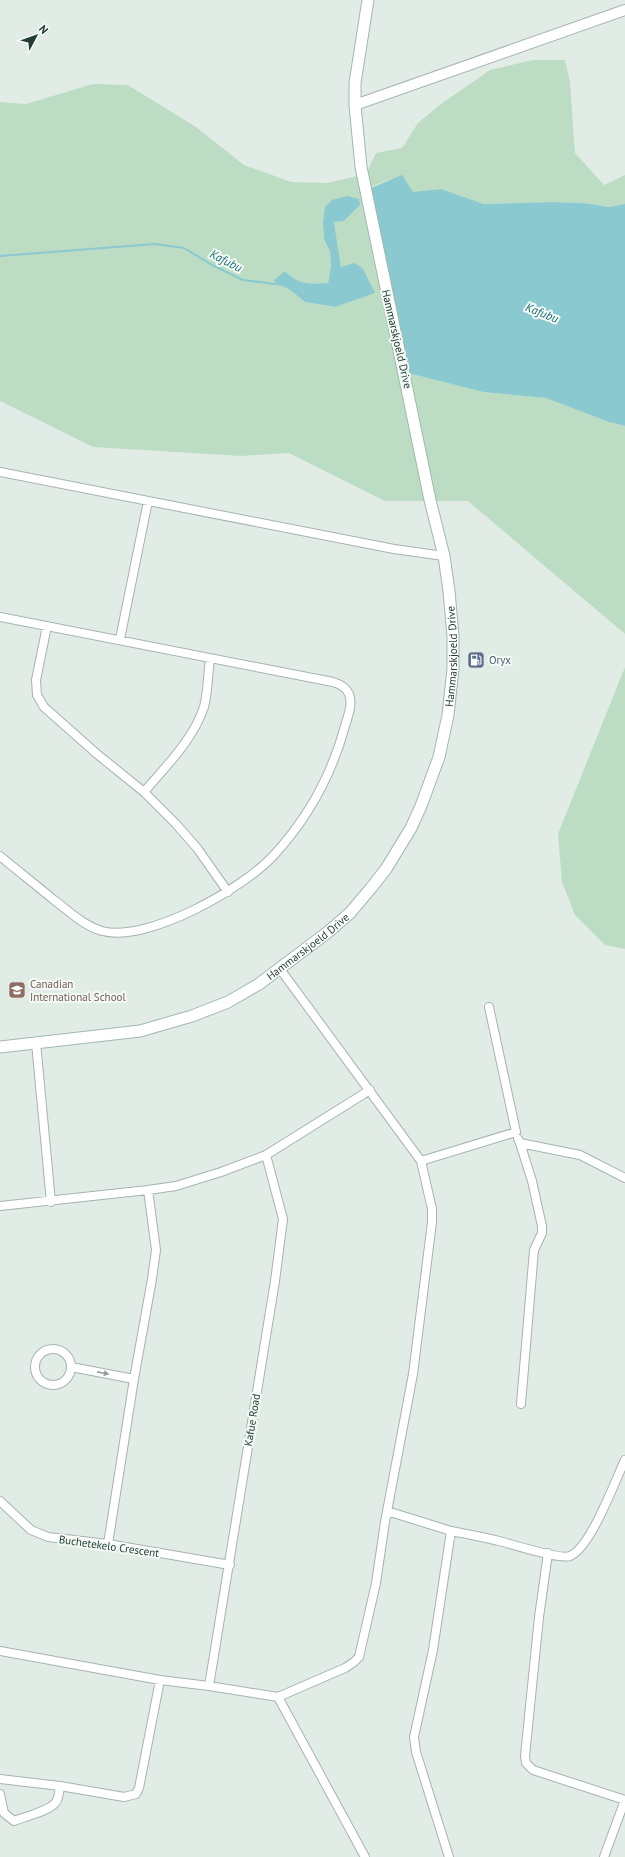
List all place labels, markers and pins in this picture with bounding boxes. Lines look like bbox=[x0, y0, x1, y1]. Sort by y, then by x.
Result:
fuel station icon: Oryx bbox=[466, 650, 486, 670]
place label: Oryx bbox=[489, 653, 511, 667]
place label: Canadian International School bbox=[30, 977, 126, 1004]
school or university icon: Canadian International School bbox=[7, 980, 27, 1000]

